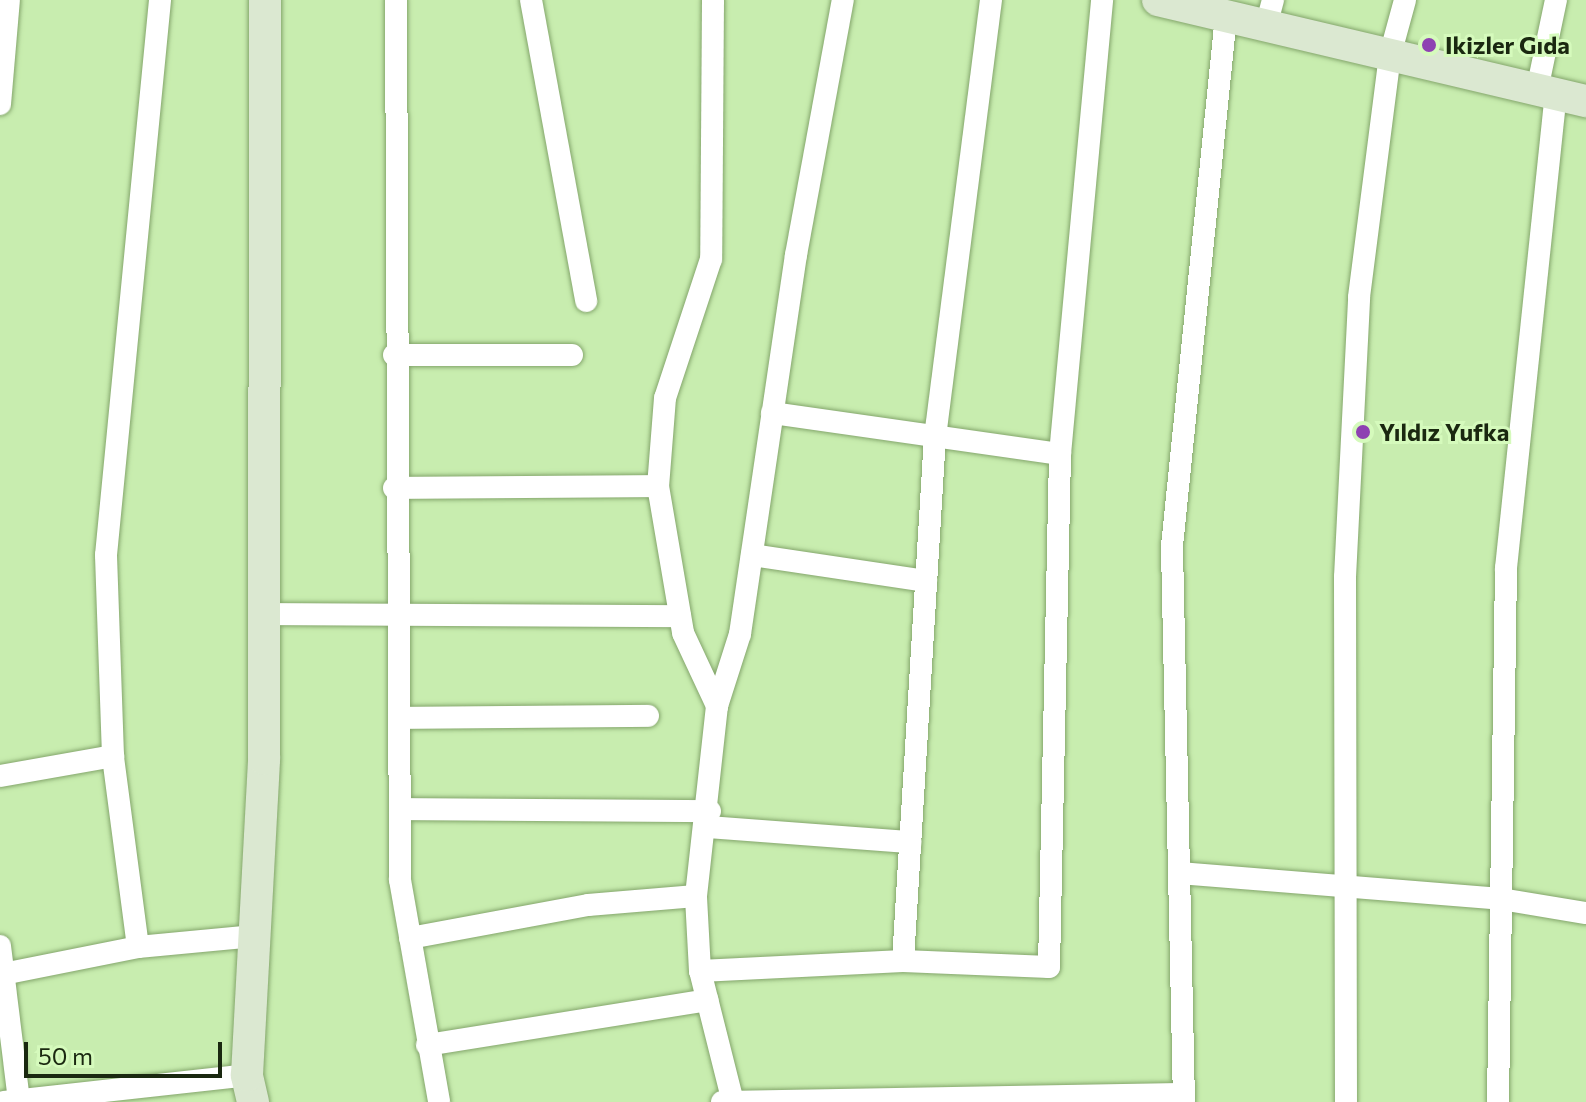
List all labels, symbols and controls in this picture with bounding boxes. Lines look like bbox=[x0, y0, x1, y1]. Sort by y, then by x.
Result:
place label: Ikizler Gıda bbox=[1445, 31, 1570, 59]
marker: Ikizler Gıda bbox=[1420, 36, 1438, 54]
place label: Yıldız Yufka bbox=[1379, 418, 1509, 446]
marker: Yıldız Yufka bbox=[1354, 423, 1372, 441]
scale bar bbox=[28, 1026, 226, 1076]
text: 50 m bbox=[38, 1041, 93, 1070]

